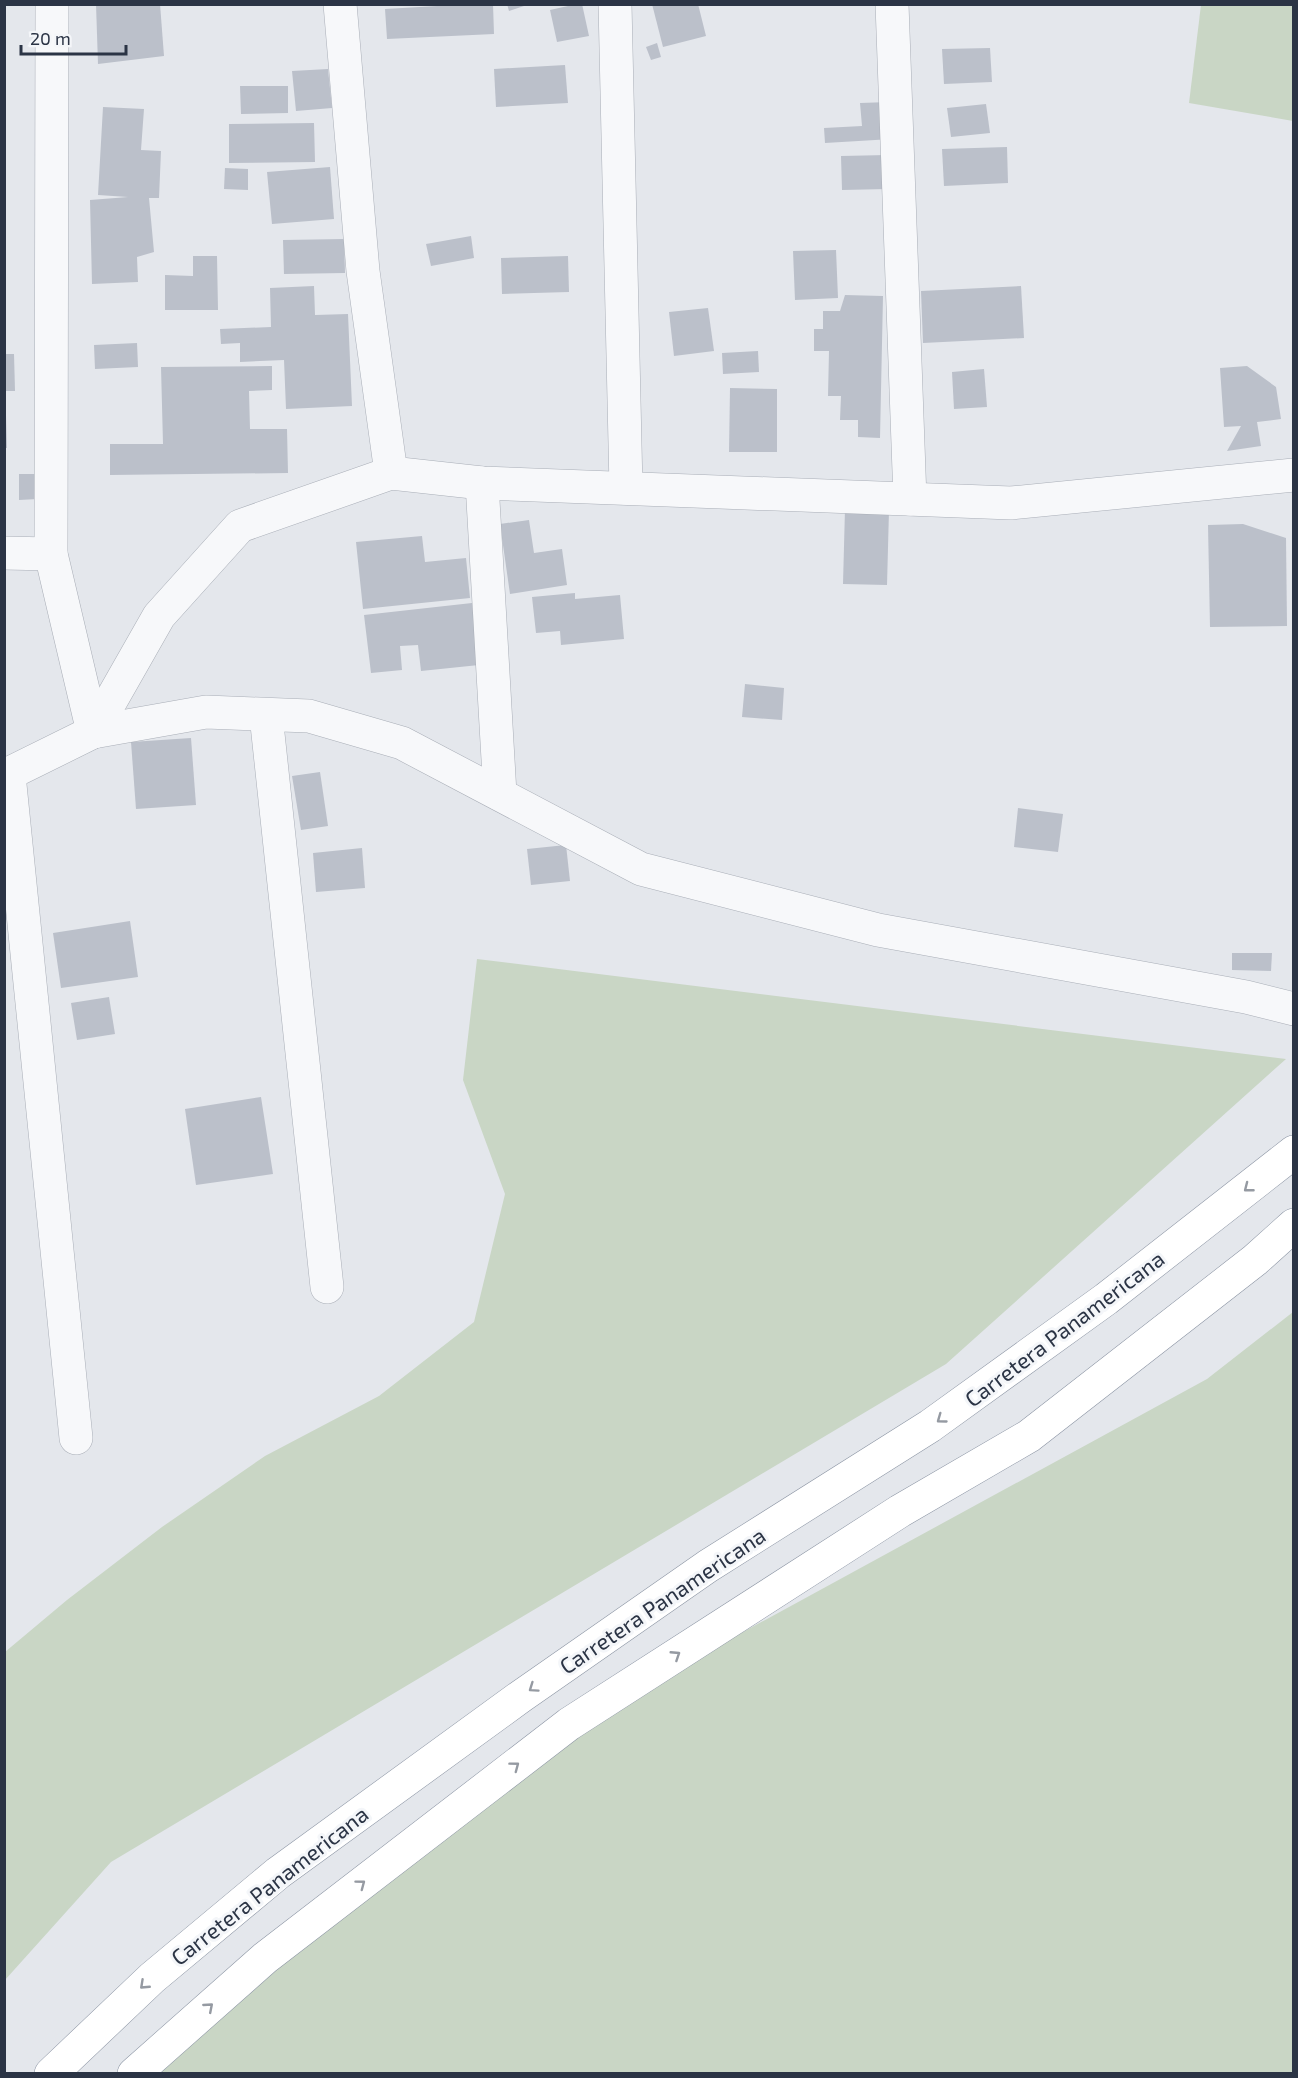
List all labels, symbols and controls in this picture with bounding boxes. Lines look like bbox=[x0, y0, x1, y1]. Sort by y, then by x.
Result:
scale bar bbox=[21, 18, 126, 56]
text: 20 m bbox=[30, 27, 71, 49]
one-way arrow bbox=[1243, 1181, 1254, 1192]
street label: Carretera Panamericana bbox=[959, 1245, 1169, 1411]
one-way arrow bbox=[936, 1412, 947, 1423]
street label: Carretera Panamericana bbox=[554, 1521, 770, 1679]
one-way arrow bbox=[670, 1651, 680, 1663]
one-way arrow bbox=[528, 1681, 539, 1692]
one-way arrow bbox=[509, 1762, 520, 1773]
street label: Carretera Panamericana bbox=[165, 1800, 373, 1970]
one-way arrow bbox=[354, 1881, 365, 1892]
one-way arrow bbox=[141, 1977, 152, 1988]
one-way arrow bbox=[202, 2003, 213, 2014]

